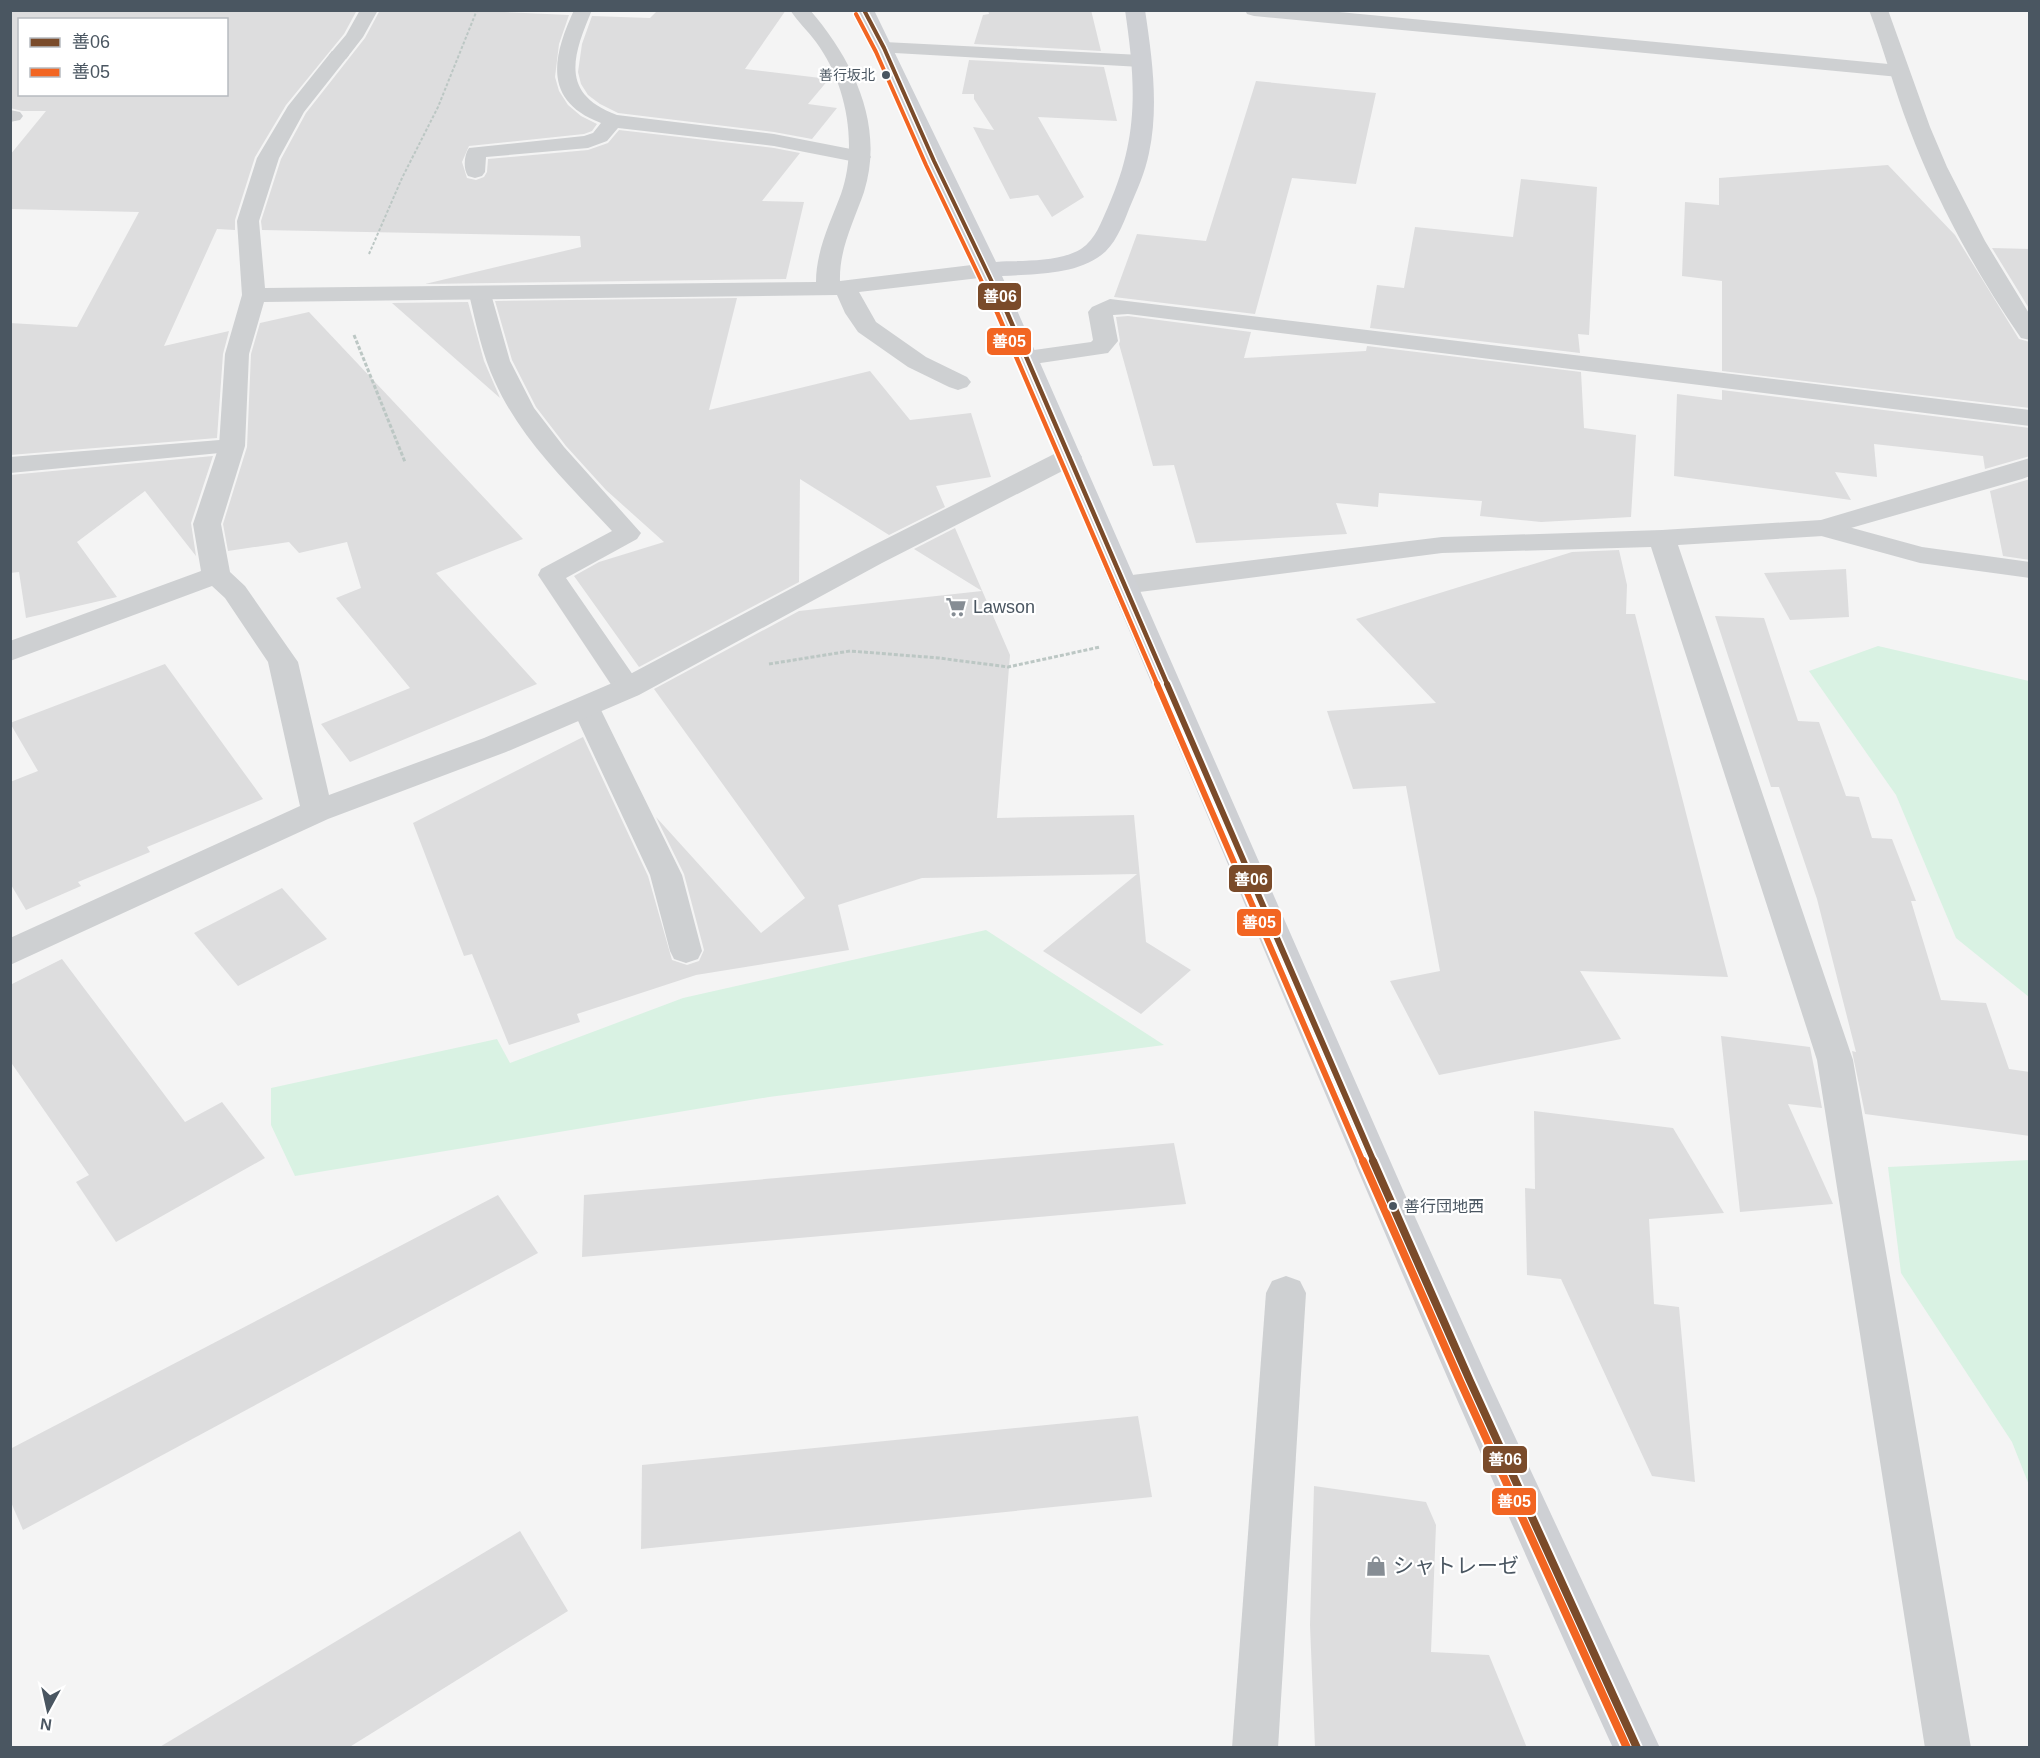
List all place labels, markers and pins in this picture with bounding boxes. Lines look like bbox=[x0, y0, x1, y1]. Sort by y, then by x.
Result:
place label: 善行坂北 bbox=[819, 67, 875, 83]
marker: 善行坂北 bbox=[880, 69, 892, 81]
supermarket icon: Lawson bbox=[944, 595, 968, 619]
place label: Lawson bbox=[973, 597, 1035, 617]
place label: 善行団地西 bbox=[1404, 1198, 1484, 1215]
marker: 善行団地西 bbox=[1387, 1200, 1399, 1212]
shop icon: シャトレーゼ bbox=[1364, 1554, 1388, 1578]
place label: シャトレーゼ bbox=[1393, 1554, 1519, 1577]

